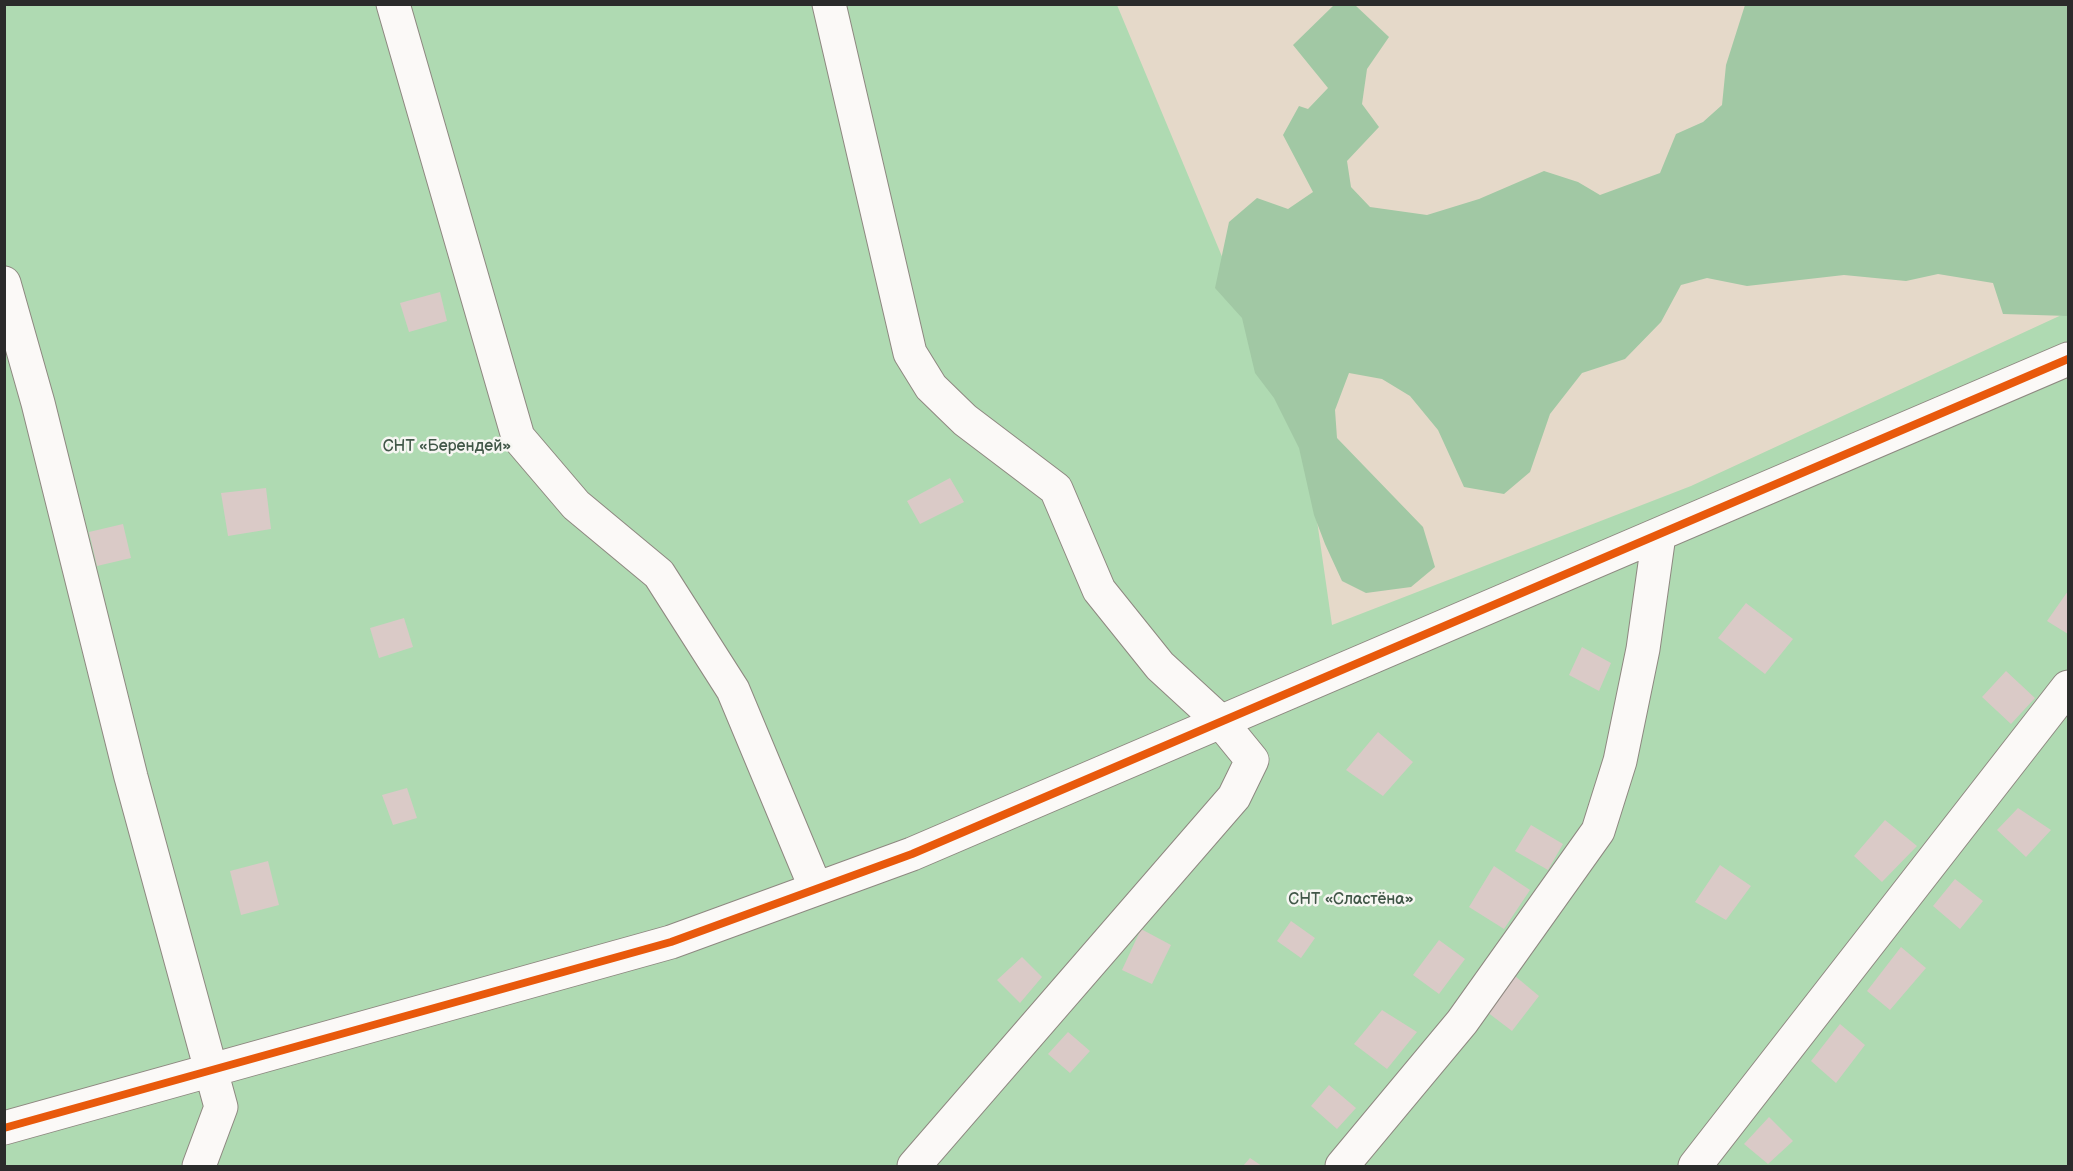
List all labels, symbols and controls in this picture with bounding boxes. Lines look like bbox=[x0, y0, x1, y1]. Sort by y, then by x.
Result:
park label: СНТ «Берендей» bbox=[383, 437, 511, 457]
park label: СНТ «Сластёна» bbox=[1288, 890, 1414, 910]

